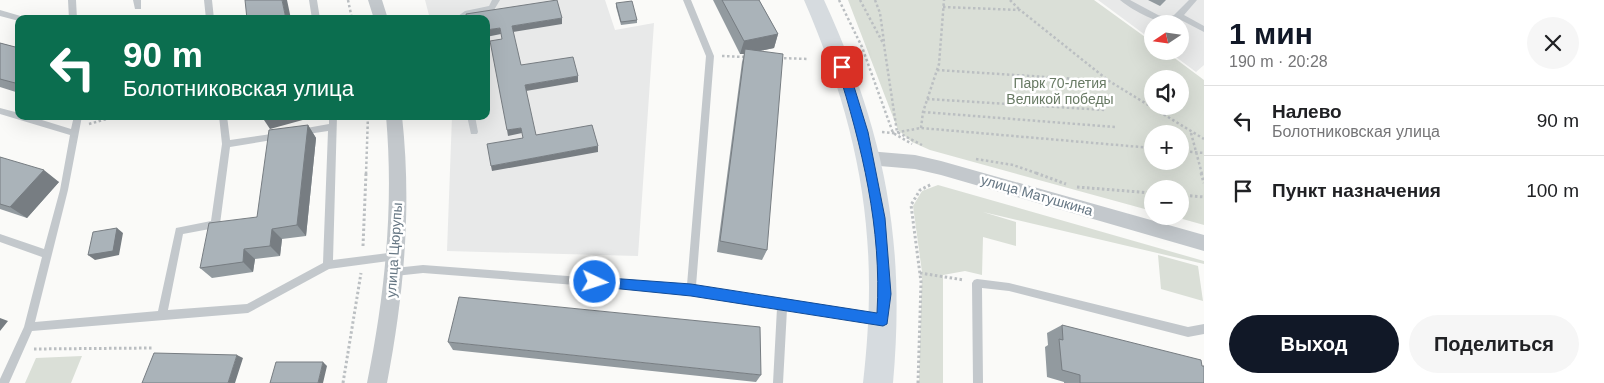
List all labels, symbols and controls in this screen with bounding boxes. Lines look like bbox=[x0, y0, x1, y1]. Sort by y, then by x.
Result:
north arrow bbox=[1144, 15, 1189, 60]
map controls bbox=[1144, 15, 1189, 225]
text: 1 мин bbox=[1229, 17, 1313, 50]
button: close bbox=[1527, 17, 1579, 69]
icon: left bbox=[40, 35, 105, 100]
text: 90 m bbox=[123, 35, 203, 74]
pin bbox=[821, 46, 863, 88]
icon: arrive bbox=[828, 53, 856, 81]
text: 190 m · 20:28 bbox=[1229, 53, 1328, 70]
button: sound bbox=[1144, 70, 1189, 115]
park label: Парк 70-летия Великой победы bbox=[1006, 75, 1114, 107]
text: Болотниковская улица bbox=[123, 76, 354, 101]
text: Налево bbox=[1272, 101, 1342, 122]
icon: left bbox=[1229, 107, 1257, 135]
text: 90 m bbox=[1537, 110, 1579, 131]
text: Болотниковская улица bbox=[1272, 123, 1440, 140]
button: + bbox=[1144, 125, 1189, 170]
street label: улица Матушкина bbox=[979, 171, 1095, 219]
icon: arrive bbox=[1229, 177, 1257, 205]
button: − bbox=[1144, 180, 1189, 225]
text: Пункт назначения bbox=[1272, 180, 1441, 201]
text: 100 m bbox=[1526, 180, 1579, 201]
street label: улица Цюрупы bbox=[383, 202, 405, 298]
position arrow bbox=[568, 255, 620, 307]
button: Выход bbox=[1229, 315, 1399, 373]
button: Поделиться bbox=[1409, 315, 1579, 373]

